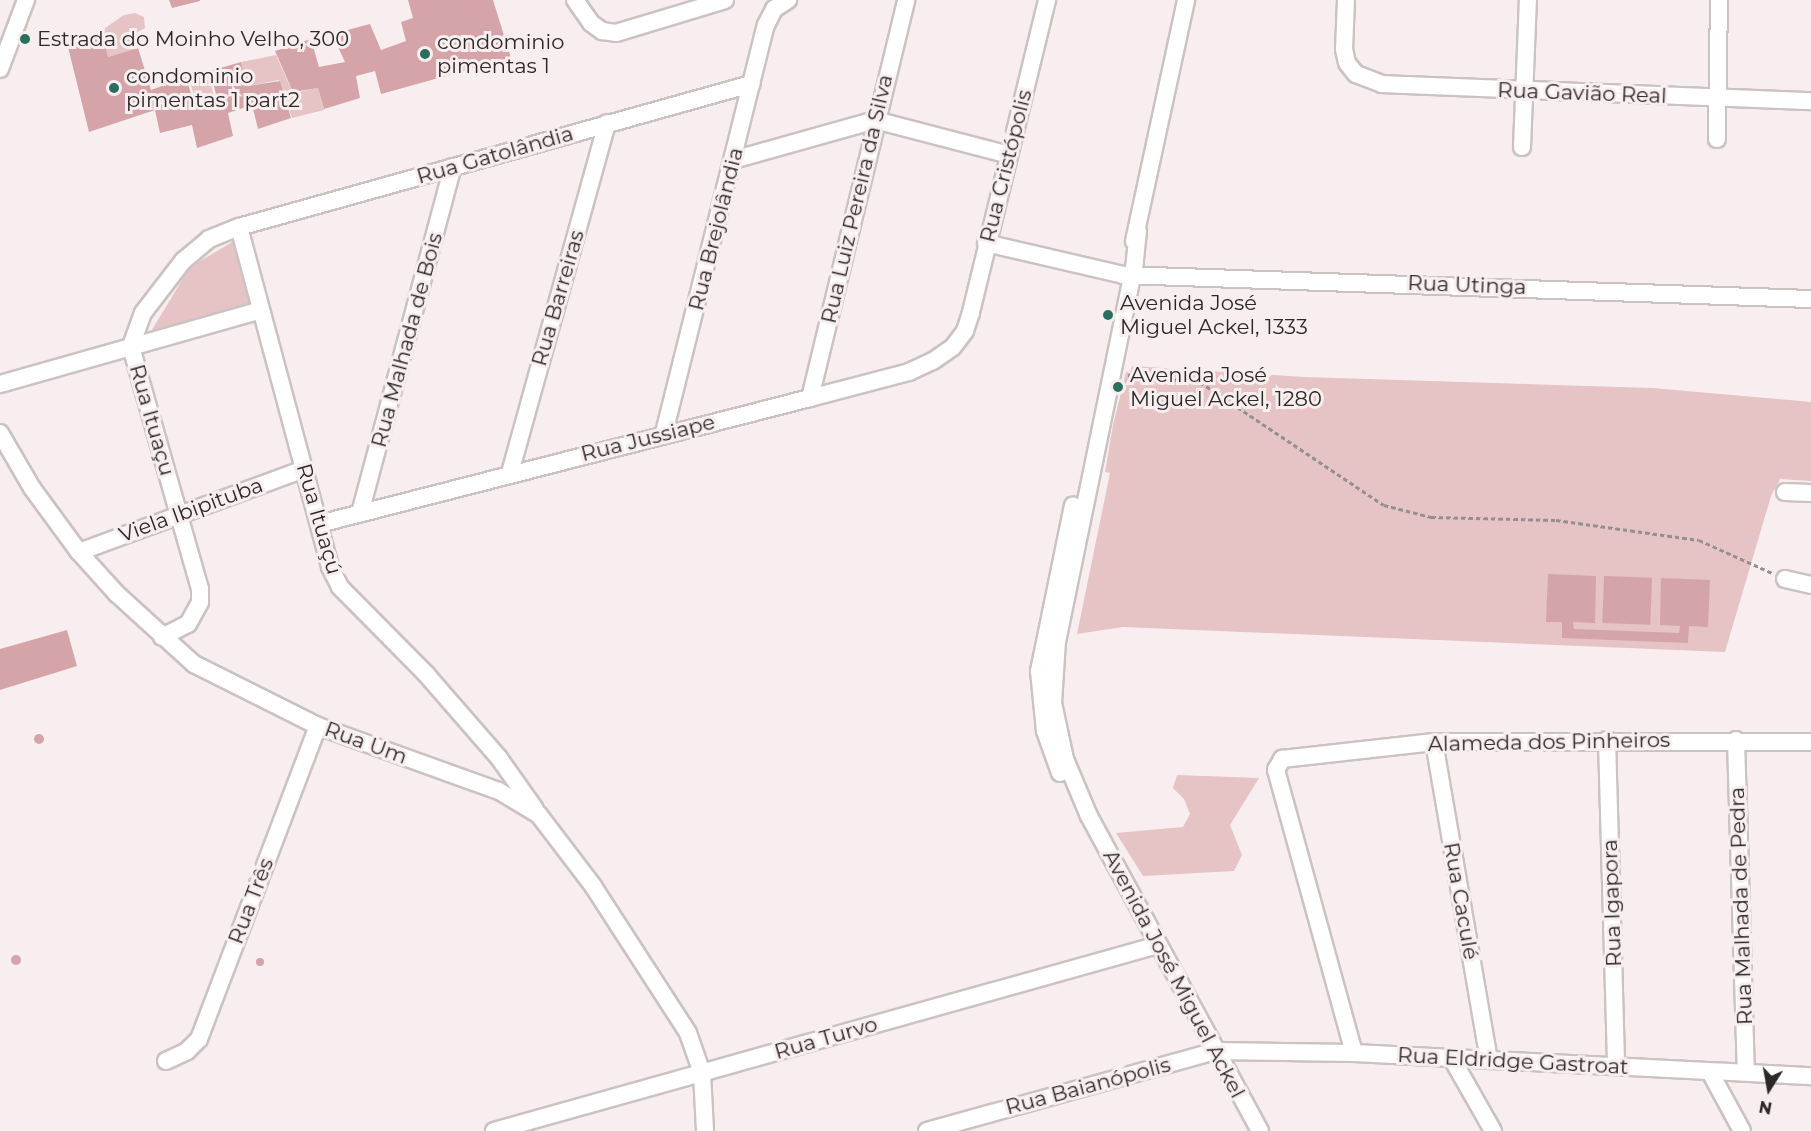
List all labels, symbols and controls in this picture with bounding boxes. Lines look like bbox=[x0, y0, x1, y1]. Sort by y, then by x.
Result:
place label: Estrada do Moinho Velho, 300 bbox=[37, 26, 349, 52]
place label: condominio pimentas 1 bbox=[437, 29, 564, 79]
marker: Estrada do Moinho Velho, 300 bbox=[18, 32, 32, 46]
marker: condominio pimentas 1 bbox=[418, 47, 432, 61]
place label: condominio pimentas 1 part2 bbox=[126, 63, 300, 113]
street label: Rua Luiz Pereira da Silva bbox=[816, 72, 898, 326]
street label: Rua Gavião Real bbox=[1497, 77, 1667, 109]
marker: condominio pimentas 1 part2 bbox=[107, 81, 121, 95]
street label: Rua Cristópolis bbox=[975, 87, 1037, 245]
street label: Rua Gatolândia bbox=[414, 121, 576, 189]
street label: Rua Brejolândia bbox=[684, 145, 748, 313]
street label: Rua Barreiras bbox=[527, 227, 589, 369]
street label: Rua Malhada de Bois bbox=[366, 230, 448, 450]
street label: Rua Utinga bbox=[1407, 270, 1527, 300]
place label: Avenida José Miguel Ackel, 1333 bbox=[1120, 290, 1308, 340]
marker: Avenida José Miguel Ackel, 1333 bbox=[1101, 308, 1115, 322]
street label: Rua Ituaçu bbox=[124, 361, 180, 479]
place label: Avenida José Miguel Ackel, 1280 bbox=[1130, 362, 1322, 412]
marker: Avenida José Miguel Ackel, 1280 bbox=[1111, 380, 1125, 394]
street label: Rua Jussiape bbox=[578, 409, 718, 467]
street label: Rua Ituaçú bbox=[291, 460, 347, 578]
street label: Viela Ibipituba bbox=[116, 472, 266, 548]
street label: Rua Um bbox=[321, 716, 411, 770]
street label: Alameda dos Pinheiros bbox=[1428, 727, 1670, 757]
street label: Rua Malhada de Pedra bbox=[1724, 787, 1758, 1025]
street label: Rua Igapora bbox=[1597, 839, 1627, 967]
street label: Rua Caculé bbox=[1438, 840, 1484, 962]
street label: Avenida José Miguel Ackel bbox=[1098, 846, 1250, 1102]
street label: Rua Três bbox=[223, 854, 279, 948]
street label: Rua Turvo bbox=[772, 1011, 880, 1065]
street label: Rua Eldridge Gastroat bbox=[1397, 1042, 1629, 1080]
street label: Rua Baianópolis bbox=[1003, 1052, 1173, 1120]
north arrow bbox=[1739, 1059, 1799, 1119]
text: N bbox=[1757, 1097, 1774, 1118]

